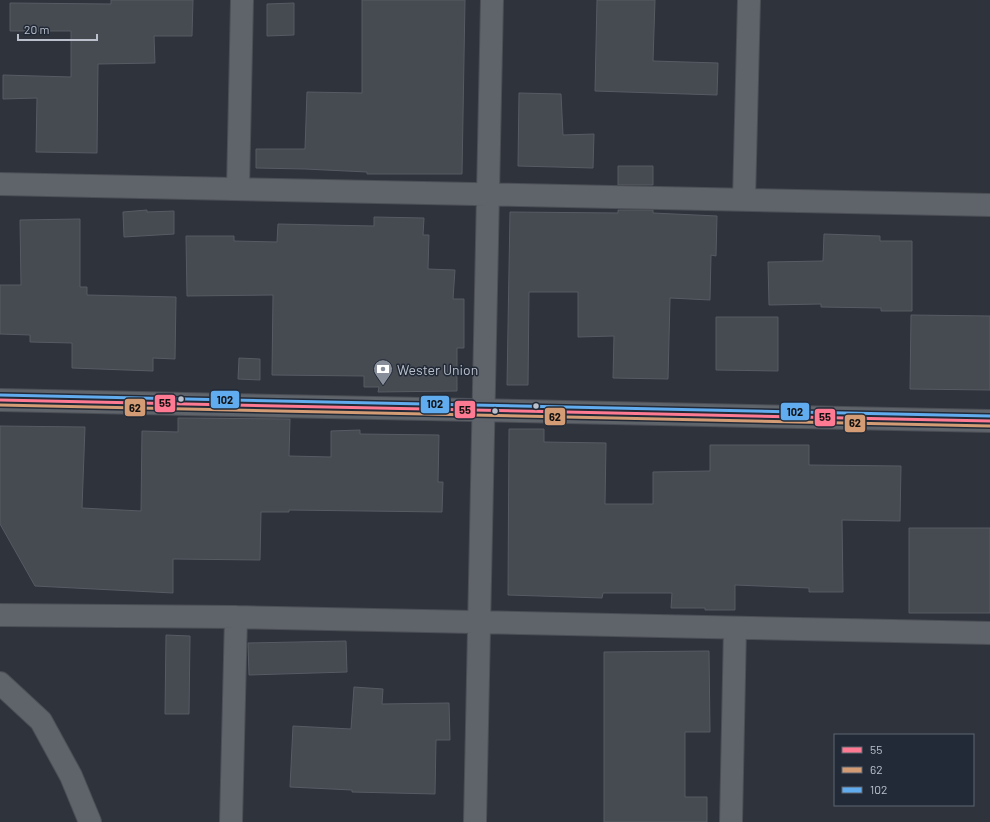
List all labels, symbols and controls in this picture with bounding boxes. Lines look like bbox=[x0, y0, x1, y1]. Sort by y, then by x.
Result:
scale bar bbox=[18, 16, 97, 42]
text: 20 m bbox=[24, 22, 50, 36]
bank icon: Wester Union bbox=[372, 358, 394, 386]
place label: Wester Union bbox=[397, 361, 478, 378]
line badge: 102 bbox=[210, 390, 240, 409]
text: 102 bbox=[217, 393, 233, 406]
line badge: 55 bbox=[154, 394, 176, 413]
unlabelled marker bbox=[176, 394, 186, 404]
line badge: 102 bbox=[420, 395, 450, 414]
text: 55 bbox=[159, 396, 171, 409]
text: 102 bbox=[427, 397, 443, 410]
line badge: 62 bbox=[124, 398, 146, 417]
line badge: 55 bbox=[454, 400, 476, 419]
text: 62 bbox=[129, 401, 141, 414]
unlabelled marker bbox=[531, 401, 541, 411]
line badge: 102 bbox=[780, 402, 810, 421]
text: 55 bbox=[459, 403, 471, 416]
text: 102 bbox=[787, 405, 803, 418]
unlabelled marker bbox=[490, 406, 500, 416]
line badge: 62 bbox=[544, 407, 566, 426]
line badge: 55 bbox=[814, 408, 836, 427]
text: 62 bbox=[549, 410, 561, 423]
text: 55 bbox=[819, 410, 831, 423]
line badge: 62 bbox=[844, 414, 866, 433]
text: 62 bbox=[849, 416, 861, 429]
legend bbox=[834, 734, 974, 806]
text: 55 bbox=[870, 742, 882, 756]
text: 62 bbox=[870, 762, 883, 776]
text: 102 bbox=[870, 782, 887, 796]

